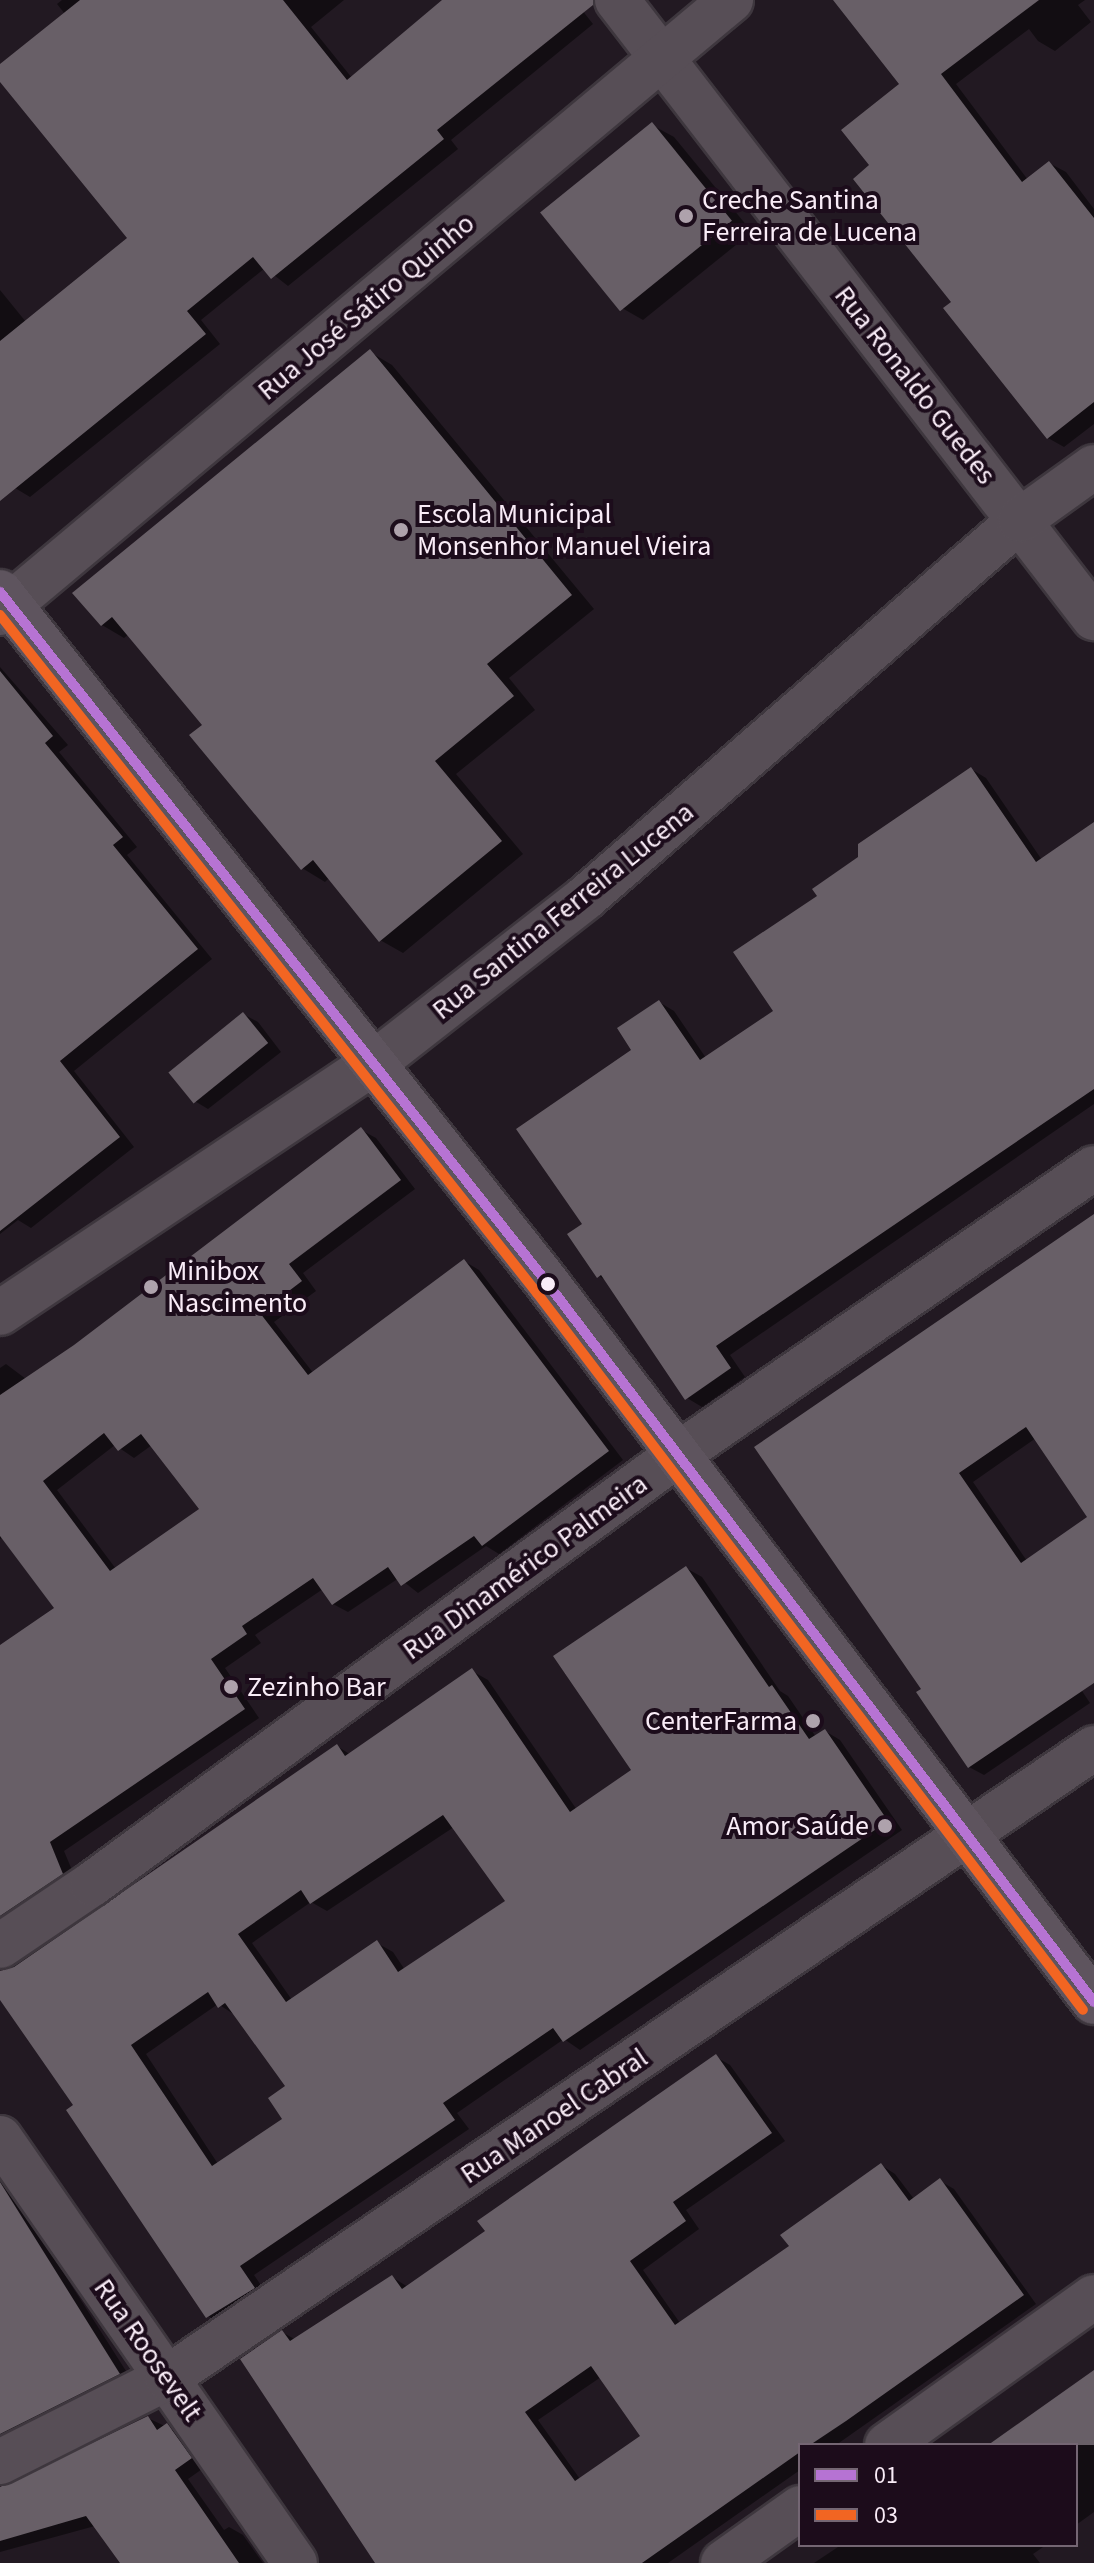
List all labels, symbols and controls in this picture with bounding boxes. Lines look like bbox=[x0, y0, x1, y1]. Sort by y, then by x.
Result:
place label: Creche Santina Ferreira de Lucena bbox=[702, 183, 917, 249]
street label: Rua José Sátiro Quinho bbox=[251, 207, 481, 407]
marker: Creche Santina Ferreira de Lucena bbox=[677, 207, 695, 225]
street label: Rua Ronaldo Guedes bbox=[827, 279, 1003, 491]
place label: Escola Municipal Monsenhor Manuel Vieira bbox=[417, 497, 711, 563]
marker: Escola Municipal Monsenhor Manuel Vieira bbox=[392, 521, 410, 539]
street label: Rua Santina Ferreira Lucena bbox=[425, 795, 701, 1027]
place label: Minibox Nascimento bbox=[167, 1254, 307, 1320]
unlabelled marker bbox=[540, 1276, 556, 1292]
marker: Minibox Nascimento bbox=[142, 1278, 160, 1296]
street label: Rua Dinamérico Palmeira bbox=[396, 1467, 654, 1667]
place label: Zezinho Bar bbox=[247, 1670, 386, 1704]
marker: Zezinho Bar bbox=[222, 1678, 240, 1696]
place label: CenterFarma bbox=[645, 1704, 797, 1738]
marker: CenterFarma bbox=[804, 1712, 822, 1730]
place label: Amor Saúde bbox=[726, 1809, 869, 1843]
marker: Amor Saúde bbox=[876, 1817, 894, 1835]
street label: Rua Manoel Cabral bbox=[454, 2041, 654, 2191]
street label: Rua Roosevelt bbox=[87, 2272, 209, 2428]
legend bbox=[798, 2443, 1078, 2547]
text: 01 bbox=[874, 2458, 898, 2493]
text: 03 bbox=[874, 2498, 898, 2533]

